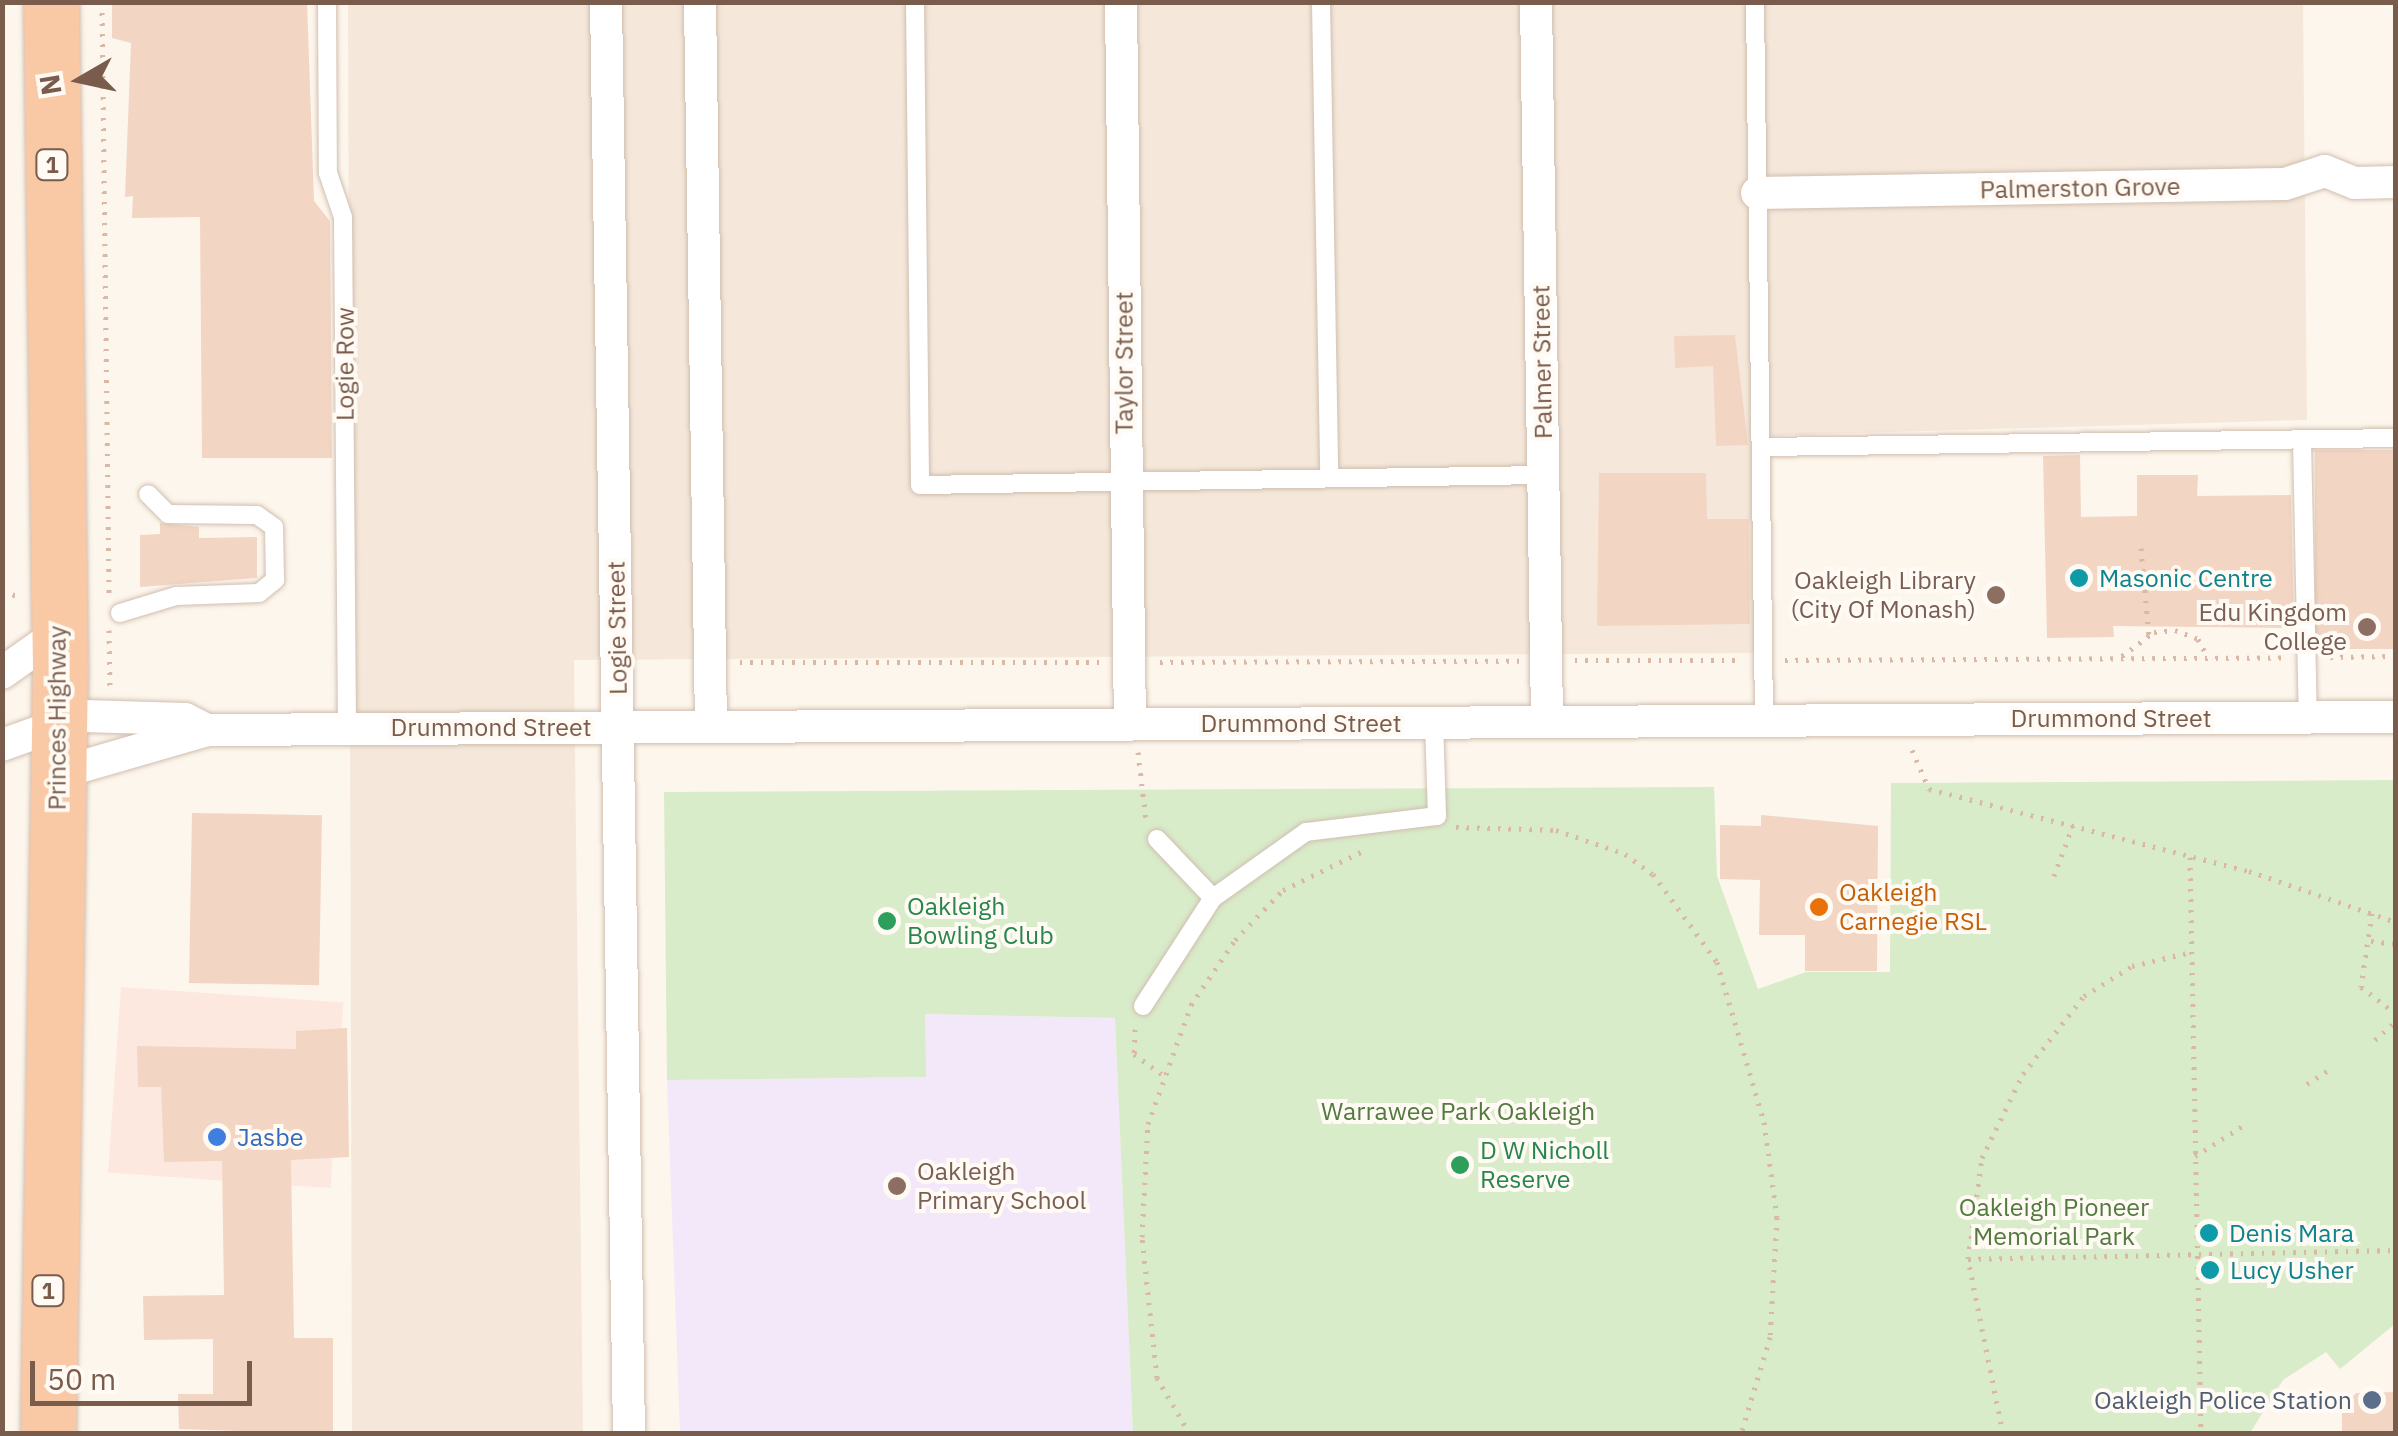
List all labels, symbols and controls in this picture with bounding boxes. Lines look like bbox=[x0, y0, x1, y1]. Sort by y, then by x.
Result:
north arrow bbox=[30, 30, 130, 130]
text: N bbox=[30, 72, 70, 98]
road number: 1 bbox=[34, 148, 70, 182]
street label: Palmerston Grove bbox=[1979, 171, 2181, 205]
street label: Palmer Street bbox=[1526, 285, 1558, 439]
street label: Taylor Street bbox=[1109, 292, 1139, 434]
street label: Logie Row bbox=[330, 307, 360, 421]
street label: Logie Street bbox=[601, 561, 633, 695]
place label: Masonic Centre bbox=[2099, 563, 2273, 593]
place label: Oakleigh Library (City Of Monash) bbox=[1790, 566, 1976, 625]
marker: Masonic Centre bbox=[2068, 567, 2090, 589]
marker: Oakleigh Library (City Of Monash) bbox=[1985, 584, 2007, 606]
place label: Edu Kingdom College bbox=[2198, 598, 2347, 657]
marker: Edu Kingdom College bbox=[2356, 616, 2378, 638]
street label: Princes Highway bbox=[42, 626, 72, 810]
street label: Drummond Street bbox=[2011, 703, 2211, 733]
street label: Drummond Street bbox=[1201, 708, 1401, 738]
street label: Drummond Street bbox=[391, 712, 591, 742]
place label: Oakleigh Carnegie RSL bbox=[1839, 878, 1987, 937]
place label: Oakleigh Bowling Club bbox=[907, 892, 1054, 951]
marker: Oakleigh Carnegie RSL bbox=[1808, 896, 1830, 918]
marker: Oakleigh Bowling Club bbox=[876, 910, 898, 932]
park label: Warrawee Park Oakleigh bbox=[1321, 1096, 1595, 1126]
place label: Jasbe bbox=[237, 1122, 303, 1152]
marker: Jasbe bbox=[206, 1126, 228, 1148]
place label: D W Nicholl Reserve bbox=[1480, 1136, 1609, 1195]
marker: D W Nicholl Reserve bbox=[1449, 1154, 1471, 1176]
place label: Oakleigh Primary School bbox=[917, 1157, 1086, 1216]
marker: Oakleigh Primary School bbox=[886, 1175, 908, 1197]
park label: Oakleigh Pioneer Memorial Park bbox=[1959, 1193, 2149, 1252]
place label: Denis Mara bbox=[2229, 1218, 2354, 1248]
marker: Denis Mara bbox=[2198, 1222, 2220, 1244]
place label: Lucy Usher bbox=[2230, 1255, 2354, 1285]
marker: Lucy Usher bbox=[2199, 1259, 2221, 1281]
road number: 1 bbox=[30, 1274, 66, 1308]
scale bar bbox=[35, 1341, 258, 1403]
text: 50 m bbox=[47, 1359, 116, 1398]
place label: Oakleigh Police Station bbox=[2094, 1385, 2352, 1415]
marker: Oakleigh Police Station bbox=[2361, 1389, 2383, 1411]

